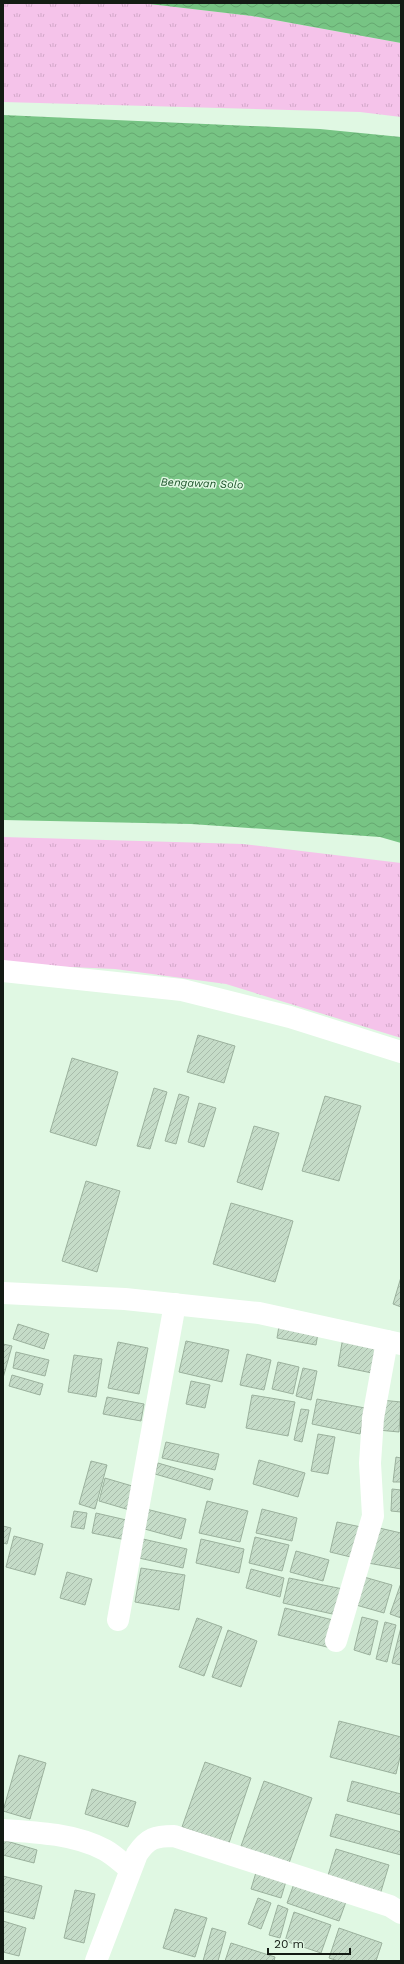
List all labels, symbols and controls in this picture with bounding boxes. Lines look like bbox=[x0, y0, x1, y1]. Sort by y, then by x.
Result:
water label: Bengawan Solo bbox=[160, 476, 244, 491]
scale bar bbox=[268, 1930, 350, 1956]
text: 20 m bbox=[274, 1937, 304, 1951]

